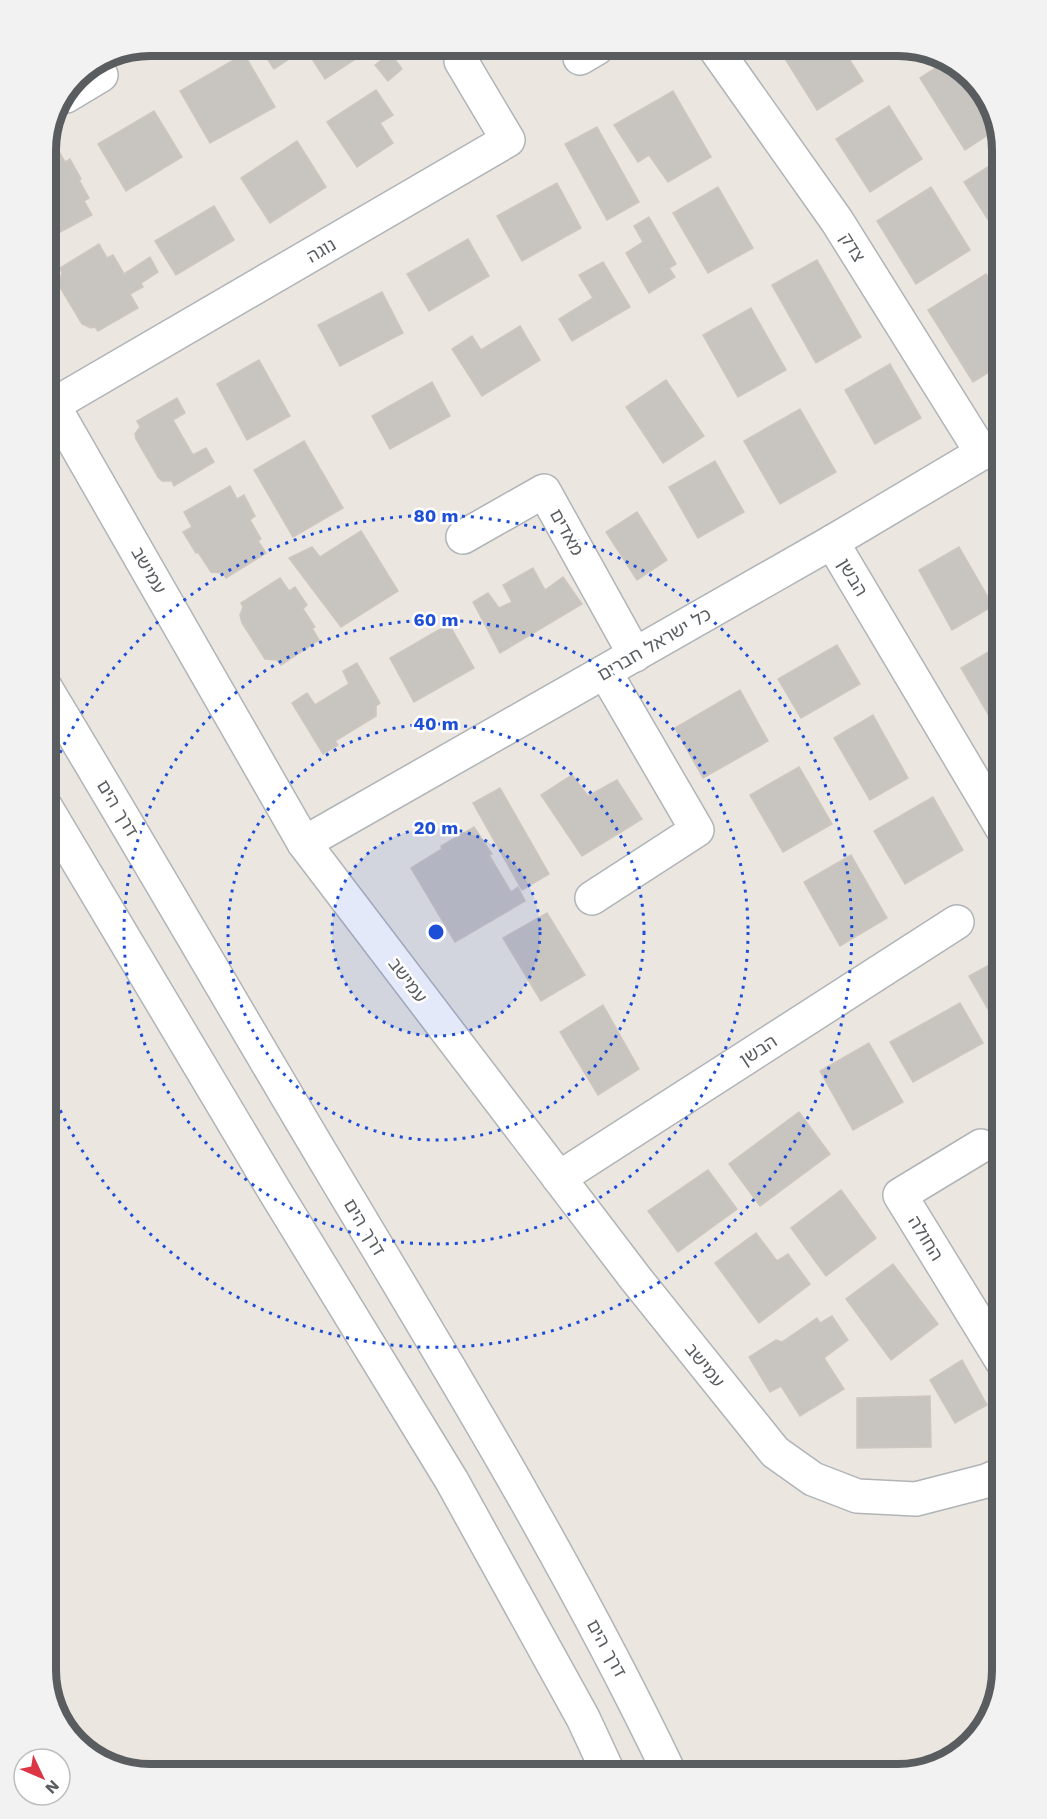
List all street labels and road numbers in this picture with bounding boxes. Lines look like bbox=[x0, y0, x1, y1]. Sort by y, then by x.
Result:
street label: צדק bbox=[836, 228, 870, 266]
street label: נוגה bbox=[303, 233, 339, 267]
street label: מאדים bbox=[546, 505, 588, 559]
street label: עמישב bbox=[127, 543, 171, 597]
street label: הבשן bbox=[834, 554, 872, 600]
street label: כל ישראל חברים bbox=[594, 603, 714, 685]
street label: דרך הים bbox=[93, 776, 143, 840]
street label: עמישב bbox=[384, 953, 432, 1007]
street label: הבשן bbox=[735, 1030, 781, 1070]
street label: דרך הים bbox=[340, 1195, 390, 1259]
street label: החולה bbox=[904, 1212, 948, 1264]
street label: עמישב bbox=[681, 1339, 729, 1391]
street label: דרך הים bbox=[583, 1616, 631, 1681]

